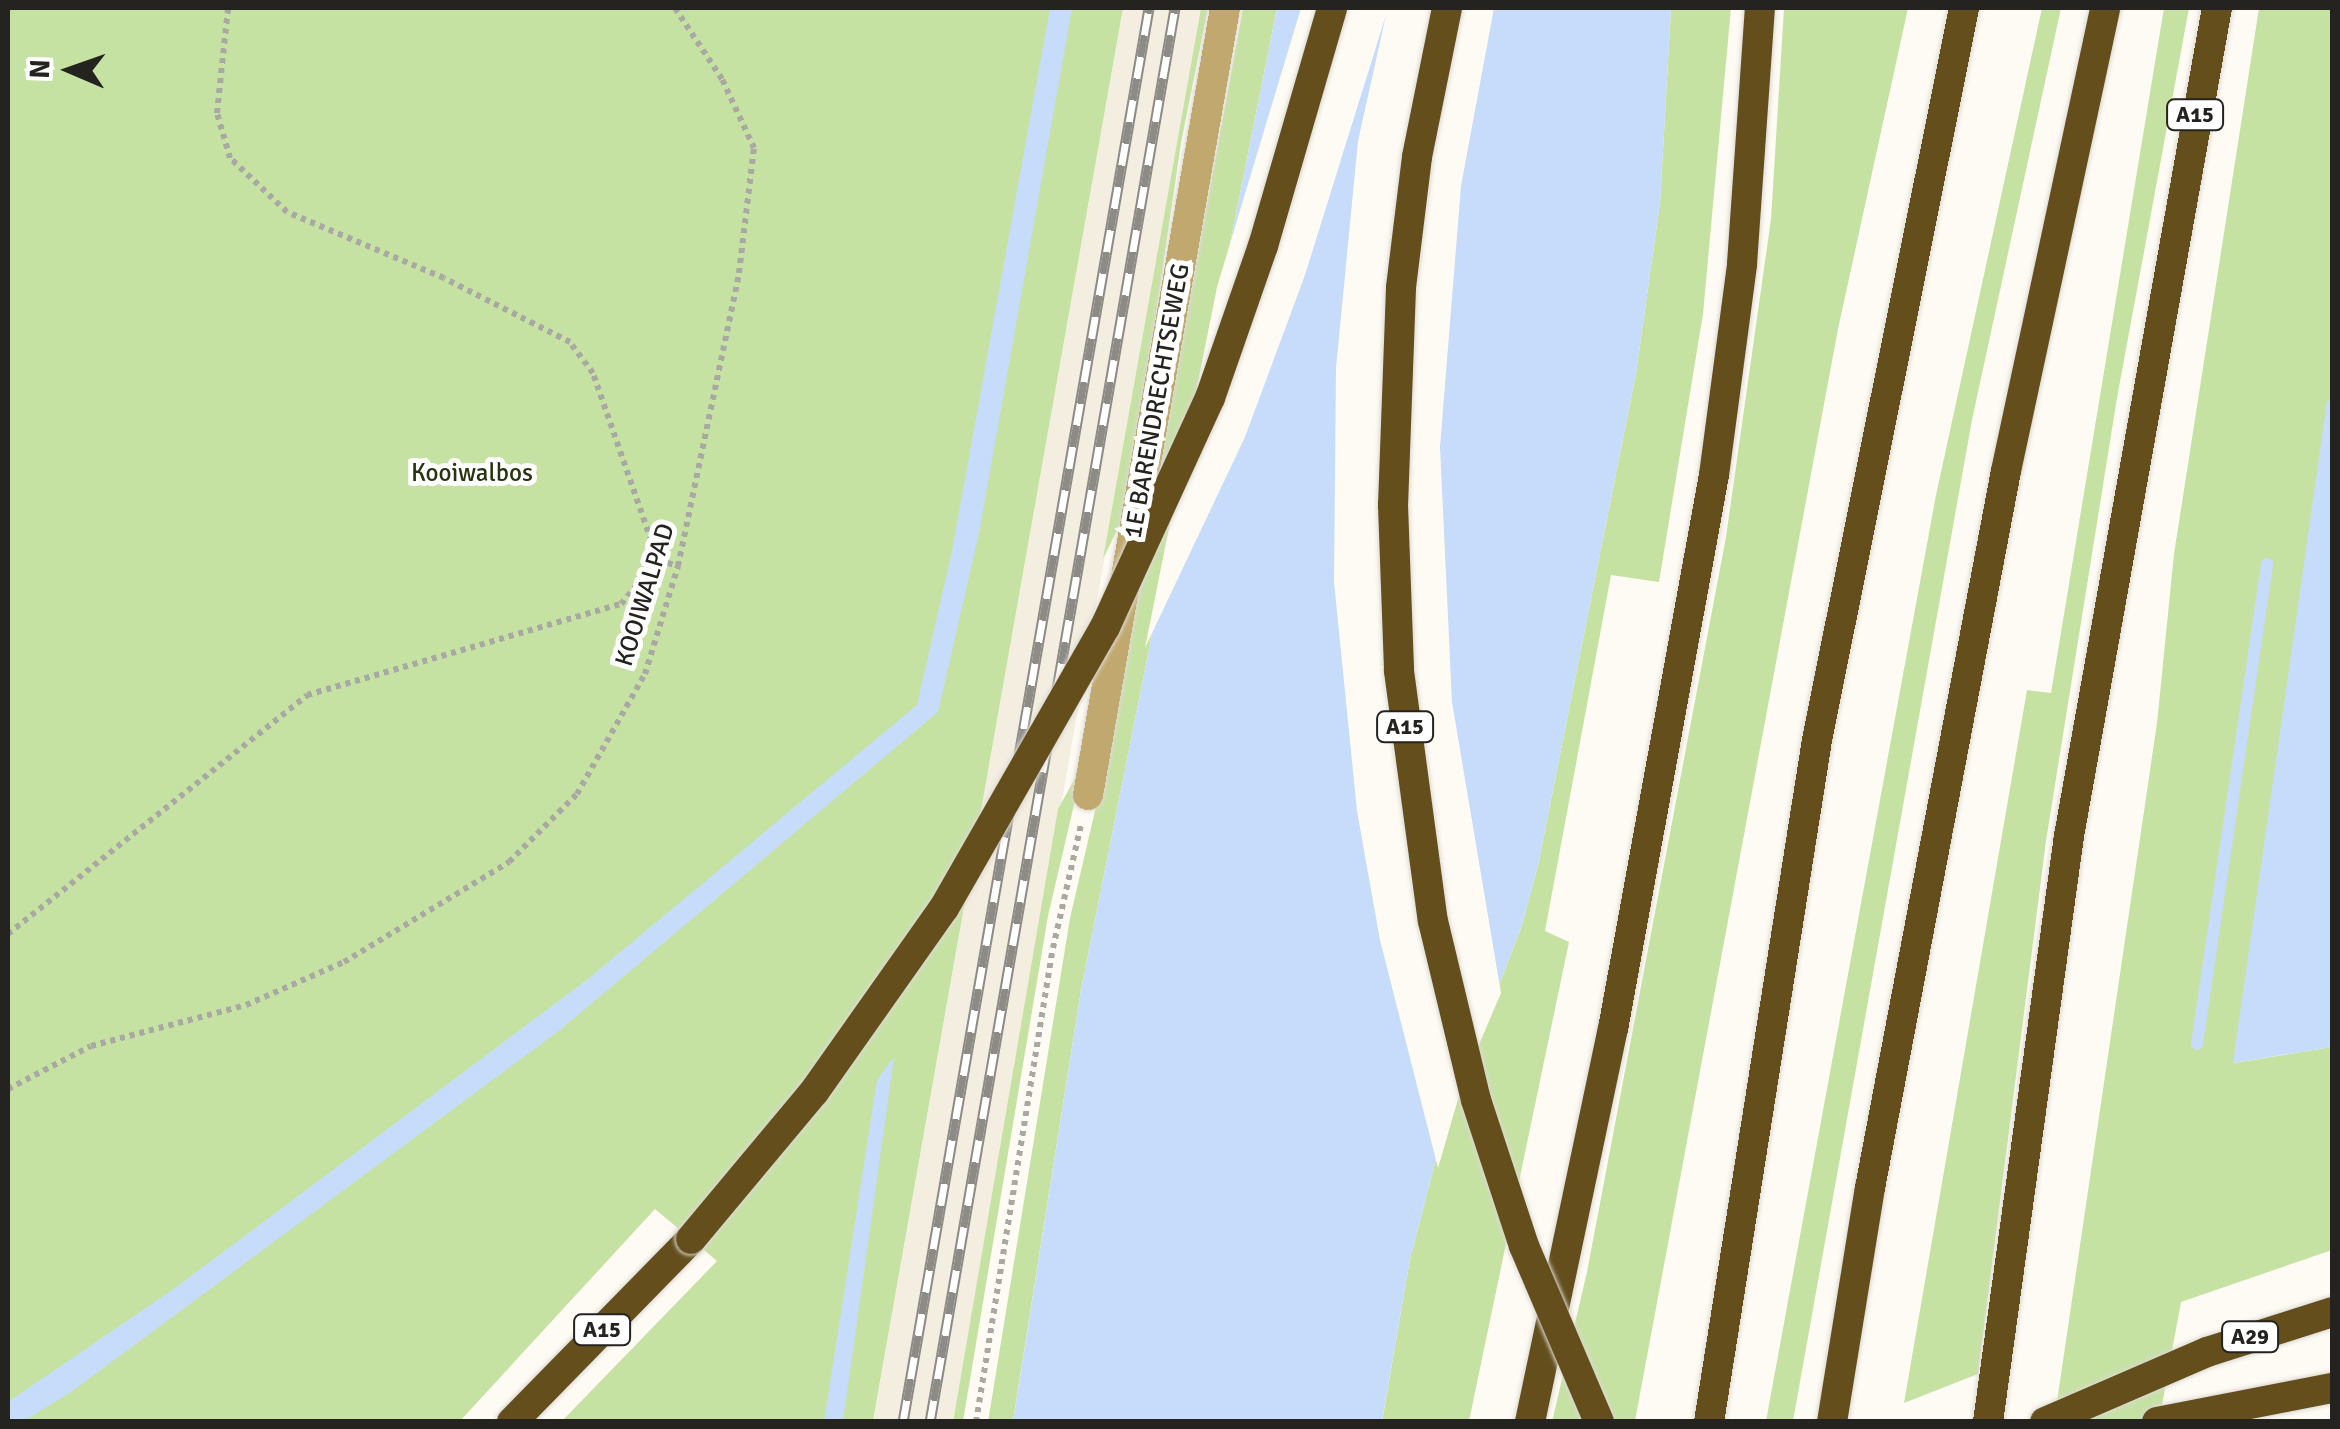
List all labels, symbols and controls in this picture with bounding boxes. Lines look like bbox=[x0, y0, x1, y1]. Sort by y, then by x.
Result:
north arrow bbox=[20, 20, 120, 120]
text: N bbox=[23, 59, 57, 79]
road number: A15 bbox=[2165, 98, 2225, 132]
street label: 1E BARENDRECHTSEWEG bbox=[1118, 261, 1196, 541]
park label: Kooiwalbos bbox=[411, 458, 533, 488]
street label: KOOIWALPAD bbox=[609, 520, 681, 670]
road number: A15 bbox=[1375, 710, 1435, 744]
road number: A15 bbox=[572, 1313, 632, 1347]
road number: A29 bbox=[2220, 1320, 2280, 1354]

